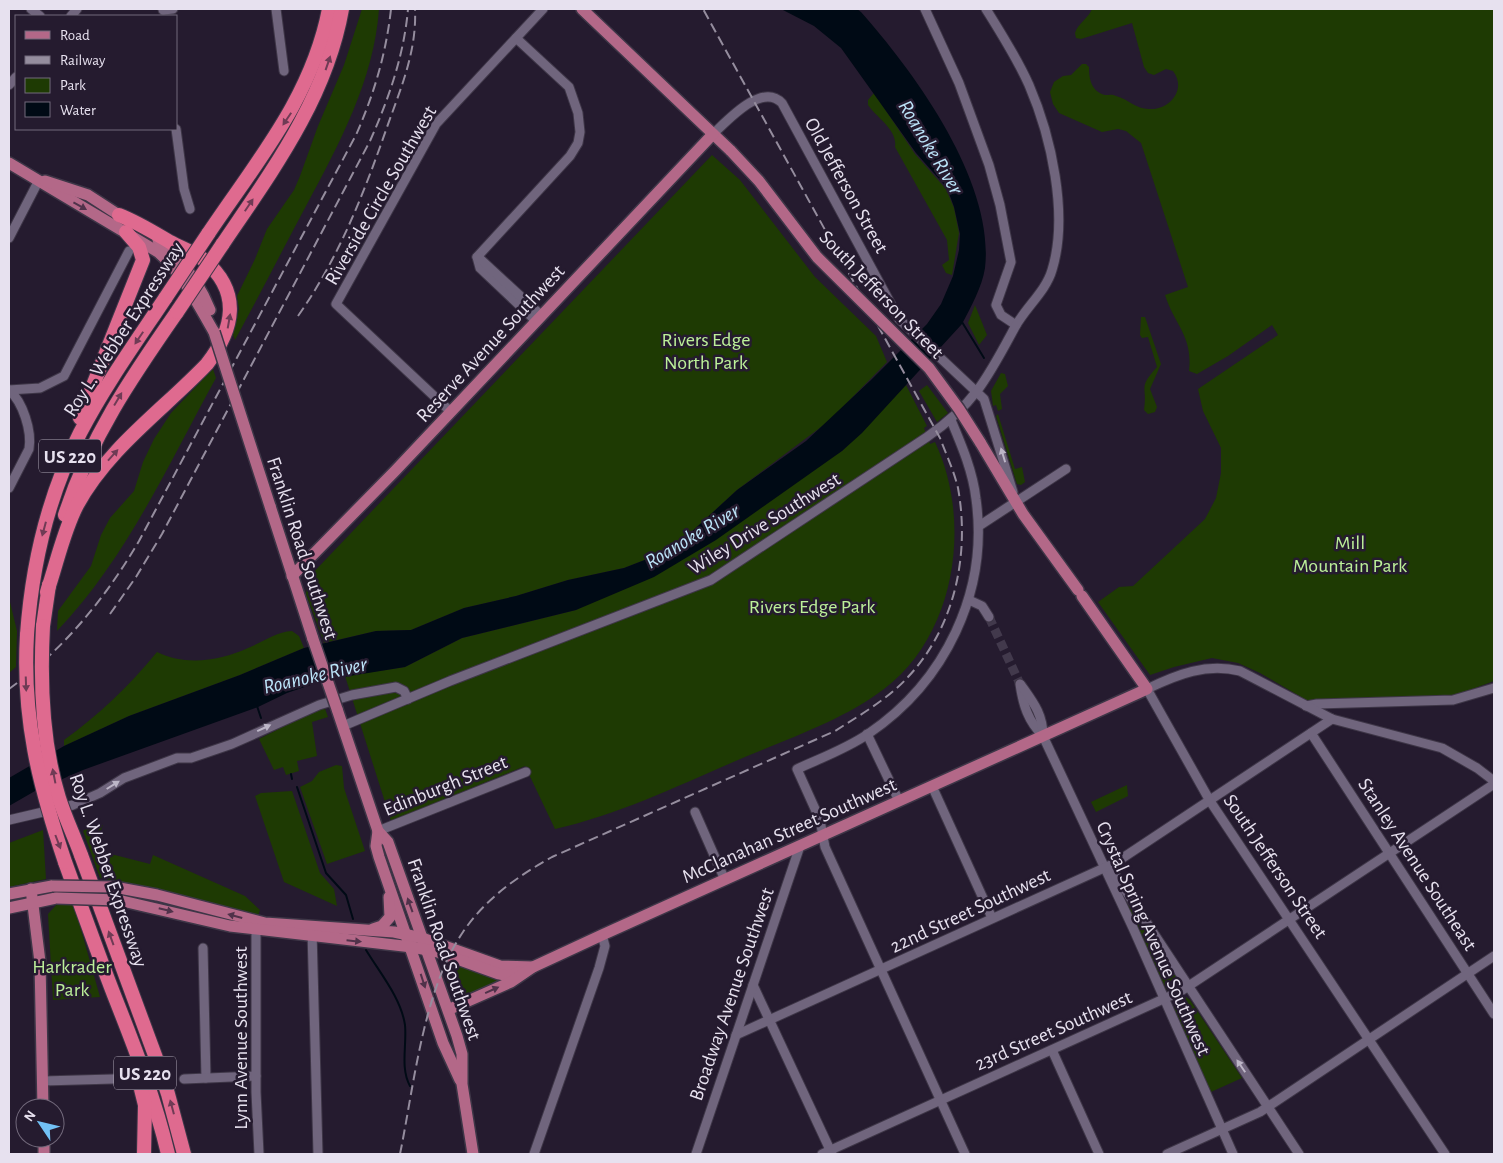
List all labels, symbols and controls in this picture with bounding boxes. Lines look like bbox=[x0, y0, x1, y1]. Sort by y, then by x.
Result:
legend bbox=[15, 15, 178, 130]
text: Road bbox=[60, 28, 90, 43]
text: Railway bbox=[60, 53, 106, 68]
one-way arrow bbox=[324, 55, 332, 70]
text: Park bbox=[60, 78, 86, 93]
water label: Roanoke River bbox=[894, 96, 967, 199]
street label: Riverside Circle Southwest bbox=[321, 102, 441, 289]
text: Water bbox=[60, 103, 96, 118]
one-way arrow bbox=[282, 112, 291, 126]
street label: Old Jefferson Street bbox=[801, 114, 892, 257]
one-way arrow bbox=[244, 198, 254, 211]
one-way arrow bbox=[72, 202, 87, 210]
street label: South Jefferson Street bbox=[815, 227, 948, 363]
street label: Roy L. Webber Expressway bbox=[60, 239, 188, 420]
street label: Reserve Avenue Southwest bbox=[413, 261, 569, 426]
one-way arrow bbox=[226, 313, 234, 329]
park label: Rivers Edge North Park bbox=[662, 330, 750, 373]
one-way arrow bbox=[134, 331, 144, 345]
one-way arrow bbox=[113, 392, 122, 405]
road number: US 220 bbox=[39, 440, 101, 472]
one-way arrow bbox=[998, 447, 1006, 462]
one-way arrow bbox=[107, 450, 119, 462]
street label: Franklin Road Southwest bbox=[263, 454, 341, 643]
street label: Wiley Drive Southwest bbox=[685, 469, 845, 579]
water label: Roanoke River bbox=[641, 500, 744, 573]
one-way arrow bbox=[39, 522, 47, 537]
park label: Mill Mountain Park bbox=[1293, 533, 1407, 576]
park label: Rivers Edge Park bbox=[749, 597, 875, 617]
water label: Roanoke River bbox=[261, 653, 370, 698]
one-way arrow bbox=[23, 676, 31, 692]
one-way arrow bbox=[257, 724, 271, 732]
street label: Edinburgh Street bbox=[380, 752, 511, 820]
one-way arrow bbox=[50, 769, 58, 784]
street label: Roy L. Webber Expressway bbox=[66, 771, 151, 970]
street label: McClanahan Street Southwest bbox=[679, 774, 900, 887]
street label: Stanley Avenue Southeast bbox=[1354, 775, 1481, 955]
one-way arrow bbox=[107, 780, 120, 790]
street label: South Jefferson Street bbox=[1220, 791, 1331, 943]
street label: Crystal Spring Avenue Southwest bbox=[1092, 818, 1214, 1059]
one-way arrow bbox=[55, 835, 62, 850]
street label: Franklin Road Southwest bbox=[404, 856, 485, 1043]
street label: 22nd Street Southwest bbox=[887, 865, 1054, 957]
street label: Broadway Avenue Southwest bbox=[686, 885, 778, 1103]
one-way arrow bbox=[406, 897, 414, 912]
one-way arrow bbox=[158, 906, 173, 914]
one-way arrow bbox=[228, 911, 243, 919]
one-way arrow bbox=[107, 930, 115, 945]
one-way arrow bbox=[346, 937, 362, 945]
street label: Lynn Avenue Southwest bbox=[231, 946, 251, 1130]
park label: Harkrader Park bbox=[32, 957, 112, 1000]
one-way arrow bbox=[420, 974, 427, 989]
one-way arrow bbox=[485, 986, 499, 994]
street label: 23rd Street Southwest bbox=[972, 987, 1135, 1075]
road number: US 220 bbox=[114, 1056, 176, 1090]
one-way arrow bbox=[1236, 1059, 1246, 1073]
north arrow bbox=[15, 1098, 65, 1148]
one-way arrow bbox=[168, 1099, 176, 1115]
text: N bbox=[22, 1108, 39, 1124]

